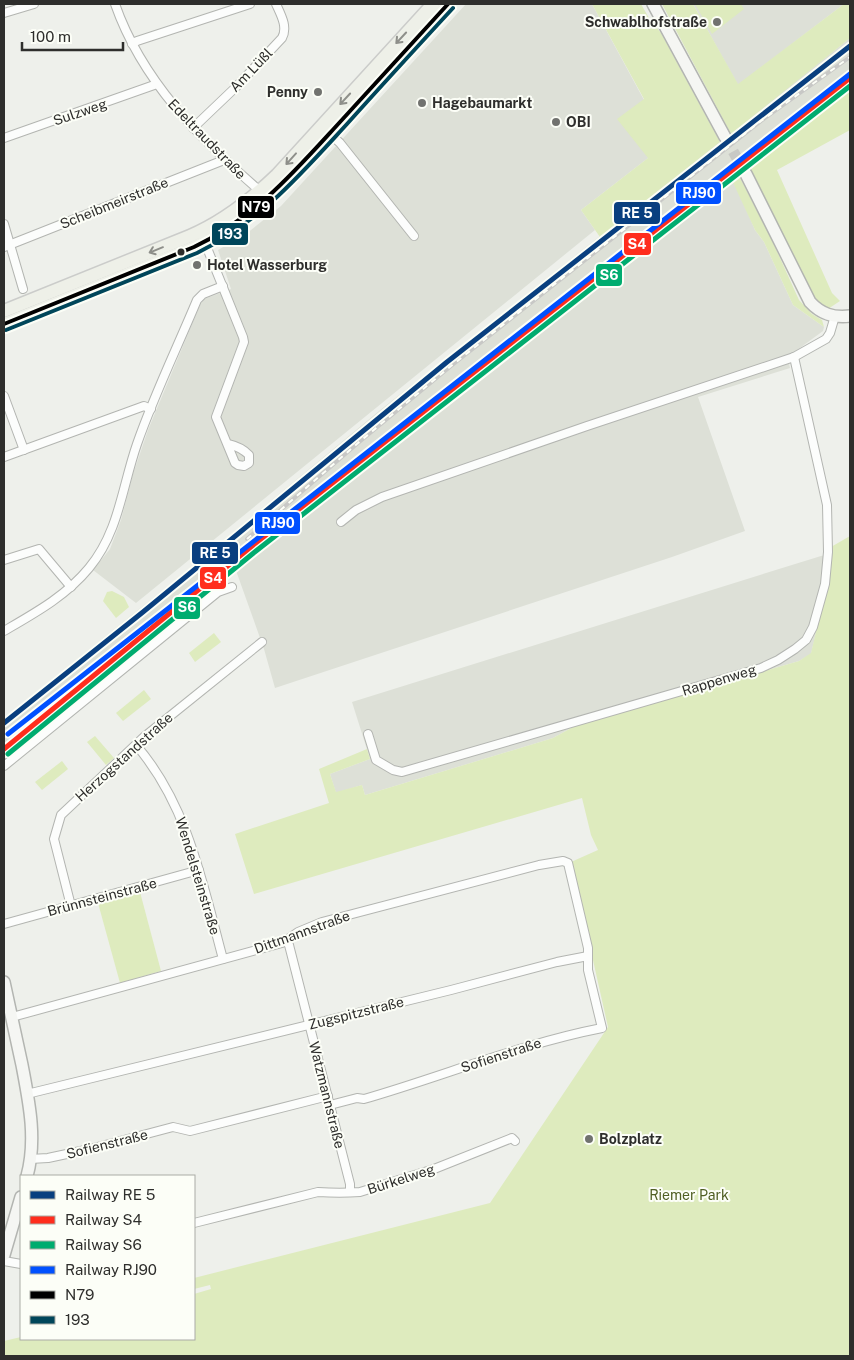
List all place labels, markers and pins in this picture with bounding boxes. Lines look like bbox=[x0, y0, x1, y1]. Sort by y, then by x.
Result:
place label: Schwablhofstraße bbox=[585, 14, 707, 30]
marker: Schwablhofstraße bbox=[711, 16, 723, 28]
place label: Penny bbox=[267, 84, 308, 100]
marker: Penny bbox=[312, 86, 324, 98]
place label: Hagebaumarkt bbox=[432, 95, 532, 111]
marker: Hagebaumarkt bbox=[416, 97, 428, 109]
place label: OBI bbox=[566, 114, 591, 130]
marker: OBI bbox=[550, 116, 562, 128]
unlabelled marker bbox=[176, 247, 186, 257]
place label: Hotel Wasserburg bbox=[207, 257, 327, 273]
marker: Hotel Wasserburg bbox=[191, 259, 203, 271]
place label: Bolzplatz bbox=[599, 1131, 662, 1147]
marker: Bolzplatz bbox=[583, 1133, 595, 1145]

